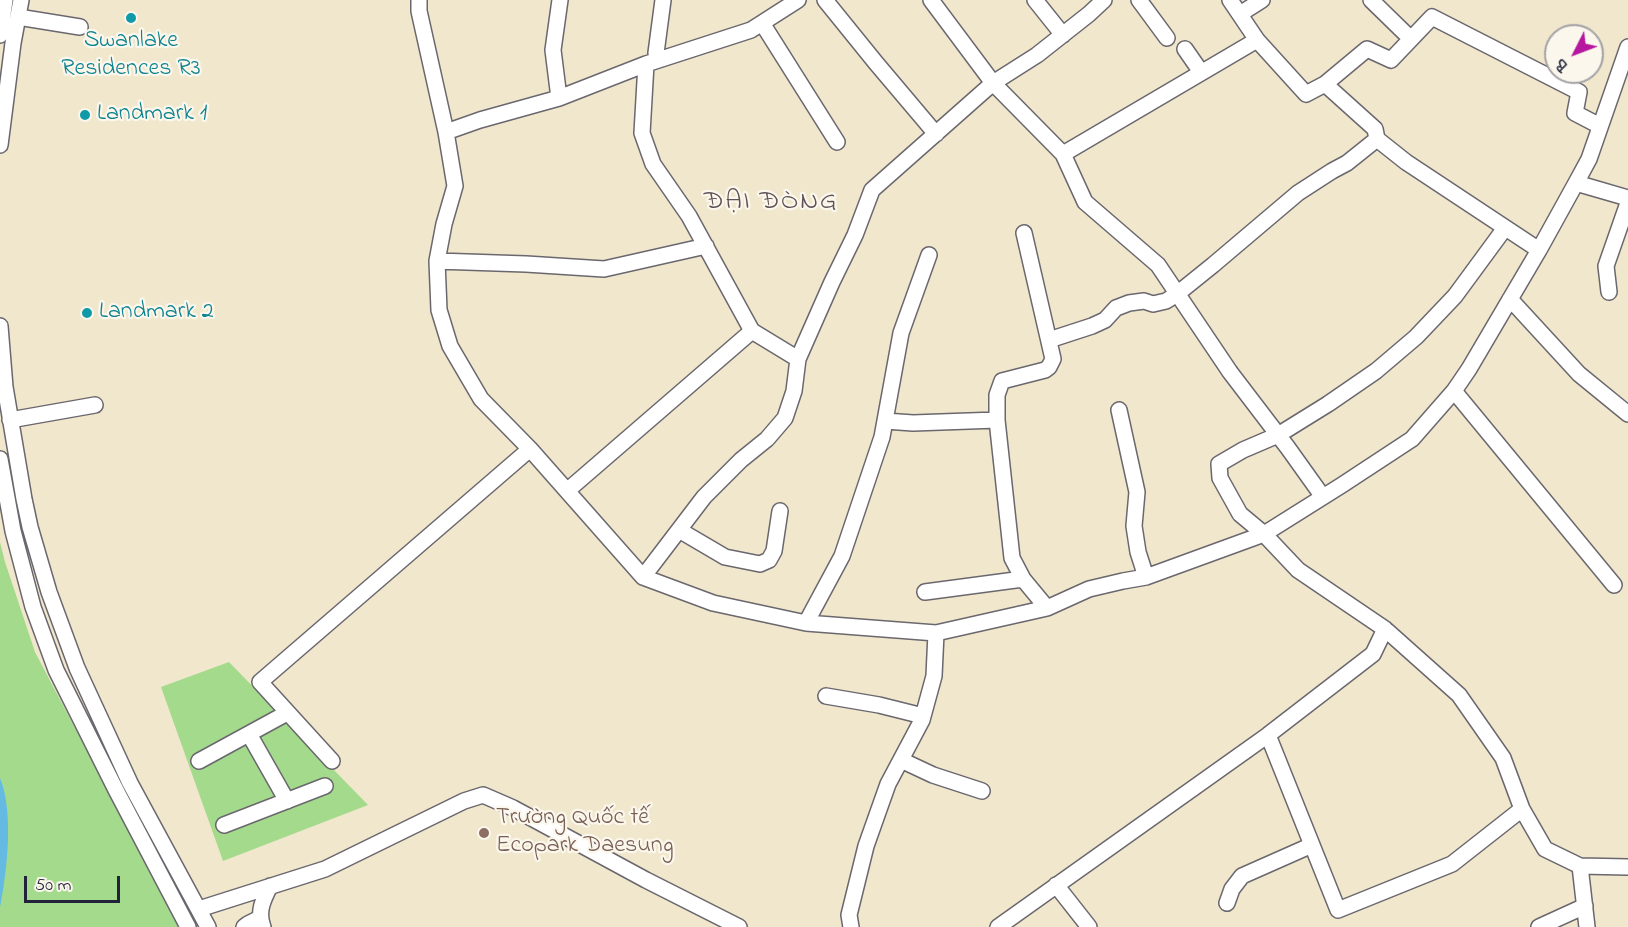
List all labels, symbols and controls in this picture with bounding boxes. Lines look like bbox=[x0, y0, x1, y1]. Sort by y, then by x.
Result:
marker: Swanlake Residences R3 bbox=[124, 11, 138, 25]
north arrow bbox=[1544, 24, 1604, 84]
place label: Swanlake Residences R3 bbox=[61, 28, 201, 84]
text: B bbox=[1550, 53, 1575, 77]
place label: Landmark 1 bbox=[97, 101, 207, 129]
marker: Landmark 1 bbox=[78, 108, 92, 122]
district label: ĐẠI ĐÒNG bbox=[704, 188, 838, 220]
place label: Landmark 2 bbox=[99, 299, 214, 327]
marker: Landmark 2 bbox=[80, 306, 94, 320]
place label: Trường Quốc tế Ecopark Daesung bbox=[496, 805, 673, 861]
marker: Trường Quốc tế Ecopark Daesung bbox=[477, 826, 491, 840]
scale bar bbox=[27, 864, 123, 902]
text: 50 m bbox=[35, 873, 72, 899]

